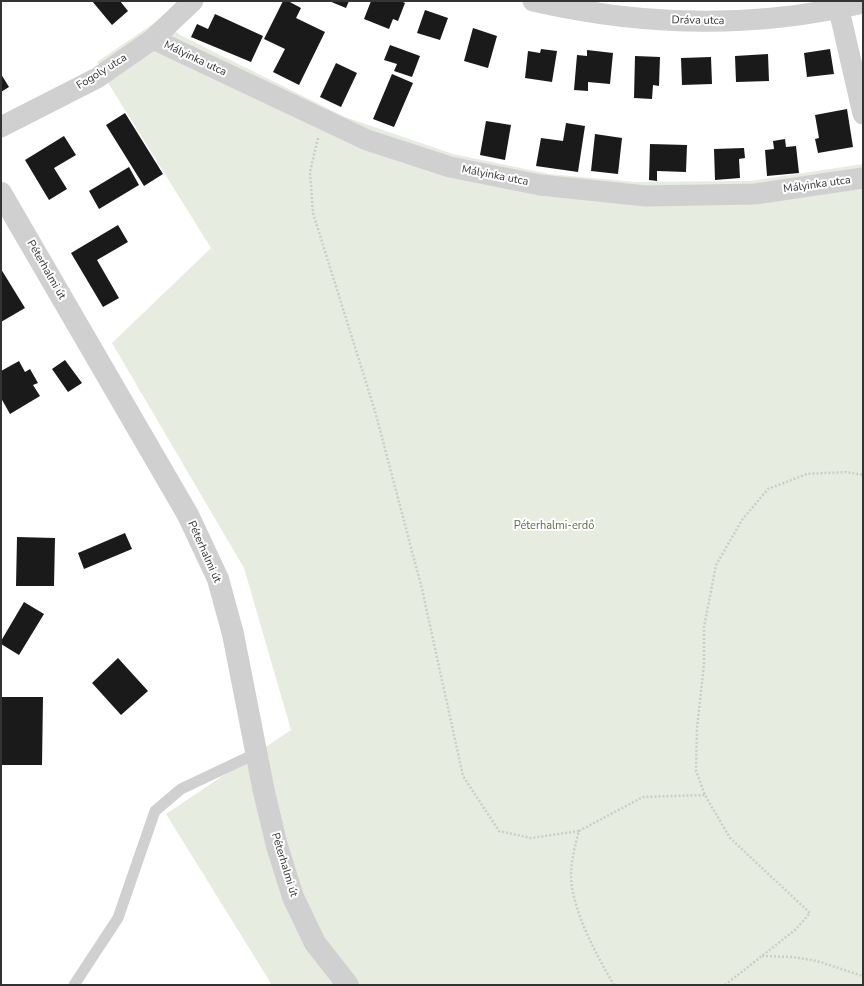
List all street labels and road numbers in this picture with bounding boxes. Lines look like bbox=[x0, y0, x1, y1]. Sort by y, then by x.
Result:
street label: Dráva utca bbox=[671, 14, 725, 28]
street label: Mályinka utca bbox=[162, 39, 228, 79]
street label: Fogoly utca bbox=[74, 51, 130, 93]
street label: Mályinka utca bbox=[460, 163, 530, 189]
street label: Mályinka utca bbox=[783, 174, 851, 196]
street label: Péterhalmi út bbox=[24, 238, 68, 302]
street label: Péterhalmi út bbox=[184, 519, 224, 585]
street label: Péterhalmi út bbox=[268, 831, 300, 899]

